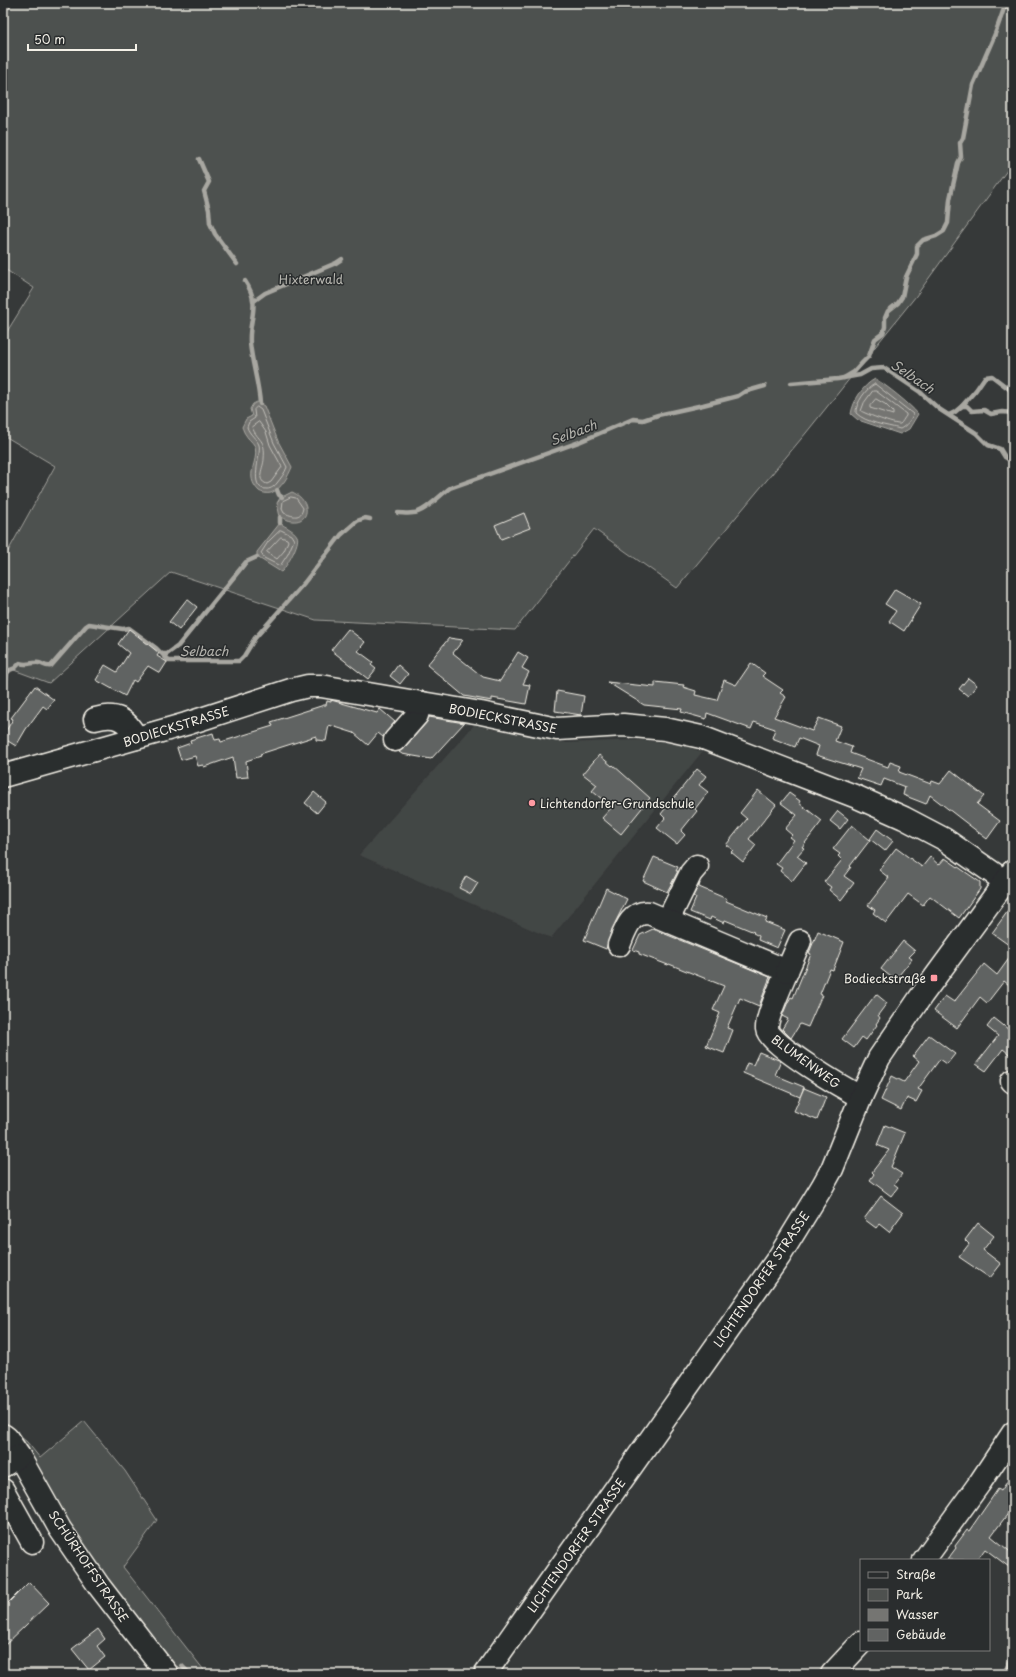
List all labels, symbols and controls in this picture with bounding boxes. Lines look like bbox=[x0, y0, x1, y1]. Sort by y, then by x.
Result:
scale bar bbox=[28, 26, 136, 52]
text: 50 m bbox=[34, 30, 65, 48]
park label: Hixterwald bbox=[279, 270, 344, 288]
water label: Selbach bbox=[888, 355, 939, 398]
water label: Selbach bbox=[547, 414, 600, 450]
water label: Selbach bbox=[180, 641, 229, 660]
street label: BODIECKSTRASSE bbox=[447, 699, 559, 737]
street label: BODIECKSTRASSE bbox=[121, 701, 232, 751]
place label: Lichtendorfer-Grundschule bbox=[540, 794, 695, 812]
marker: Lichtendorfer-Grundschule bbox=[527, 798, 537, 808]
place label: Bodieckstraße bbox=[844, 969, 926, 987]
marker: Bodieckstraße bbox=[929, 973, 939, 983]
street label: BLUMENWEG bbox=[768, 1030, 844, 1092]
street label: LICHTENDORFER STRASSE bbox=[709, 1207, 813, 1351]
street label: LICHTENDORFER STRASSE bbox=[523, 1474, 630, 1616]
street label: SCHÜRHOFFSTRASSE bbox=[45, 1506, 133, 1626]
legend bbox=[860, 1559, 990, 1651]
text: Straße bbox=[896, 1565, 936, 1583]
text: Park bbox=[896, 1585, 923, 1603]
text: Wasser bbox=[896, 1605, 939, 1623]
text: Gebäude bbox=[896, 1625, 946, 1643]

